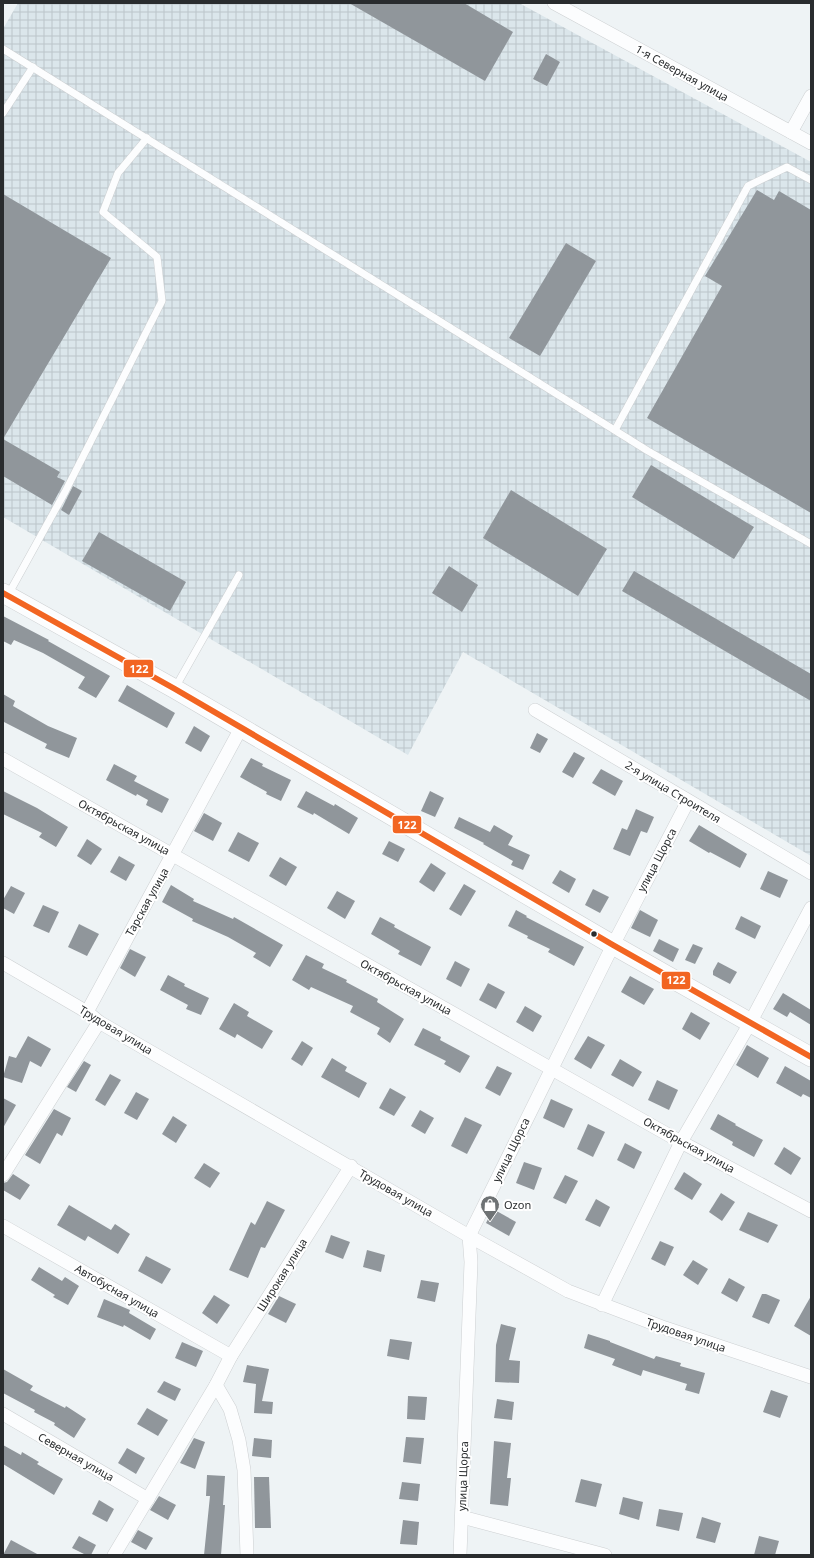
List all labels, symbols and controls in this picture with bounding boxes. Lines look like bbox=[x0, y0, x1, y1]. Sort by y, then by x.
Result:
street label: 1-я Северная улица bbox=[633, 41, 732, 104]
line badge: 122 bbox=[123, 659, 154, 678]
text: 122 bbox=[130, 661, 148, 676]
street label: 2-я улица Строителя bbox=[623, 757, 724, 826]
street label: Октябрьская улица bbox=[76, 795, 173, 858]
line badge: 122 bbox=[392, 815, 422, 834]
text: 122 bbox=[398, 817, 416, 832]
street label: улица Щорса bbox=[633, 825, 680, 894]
street label: Тарская улица bbox=[122, 865, 172, 939]
unlabelled marker bbox=[589, 929, 599, 939]
street label: Октябрьская улица bbox=[358, 955, 455, 1018]
line badge: 122 bbox=[661, 971, 691, 990]
text: 122 bbox=[667, 972, 685, 987]
street label: Трудовая улица bbox=[77, 1002, 156, 1057]
street label: Октябрьская улица bbox=[641, 1113, 738, 1176]
street label: улица Щорса bbox=[488, 1115, 533, 1185]
street label: Трудовая улица bbox=[357, 1165, 436, 1220]
shop icon: Ozon bbox=[479, 1194, 501, 1222]
place label: Ozon bbox=[504, 1197, 531, 1212]
street label: Широкая улица bbox=[253, 1235, 310, 1314]
street label: Автобусная улица bbox=[72, 1260, 162, 1321]
street label: Трудовая улица bbox=[644, 1314, 728, 1355]
street label: Северная улица bbox=[36, 1429, 117, 1484]
street label: улица Щорса bbox=[454, 1441, 471, 1511]

